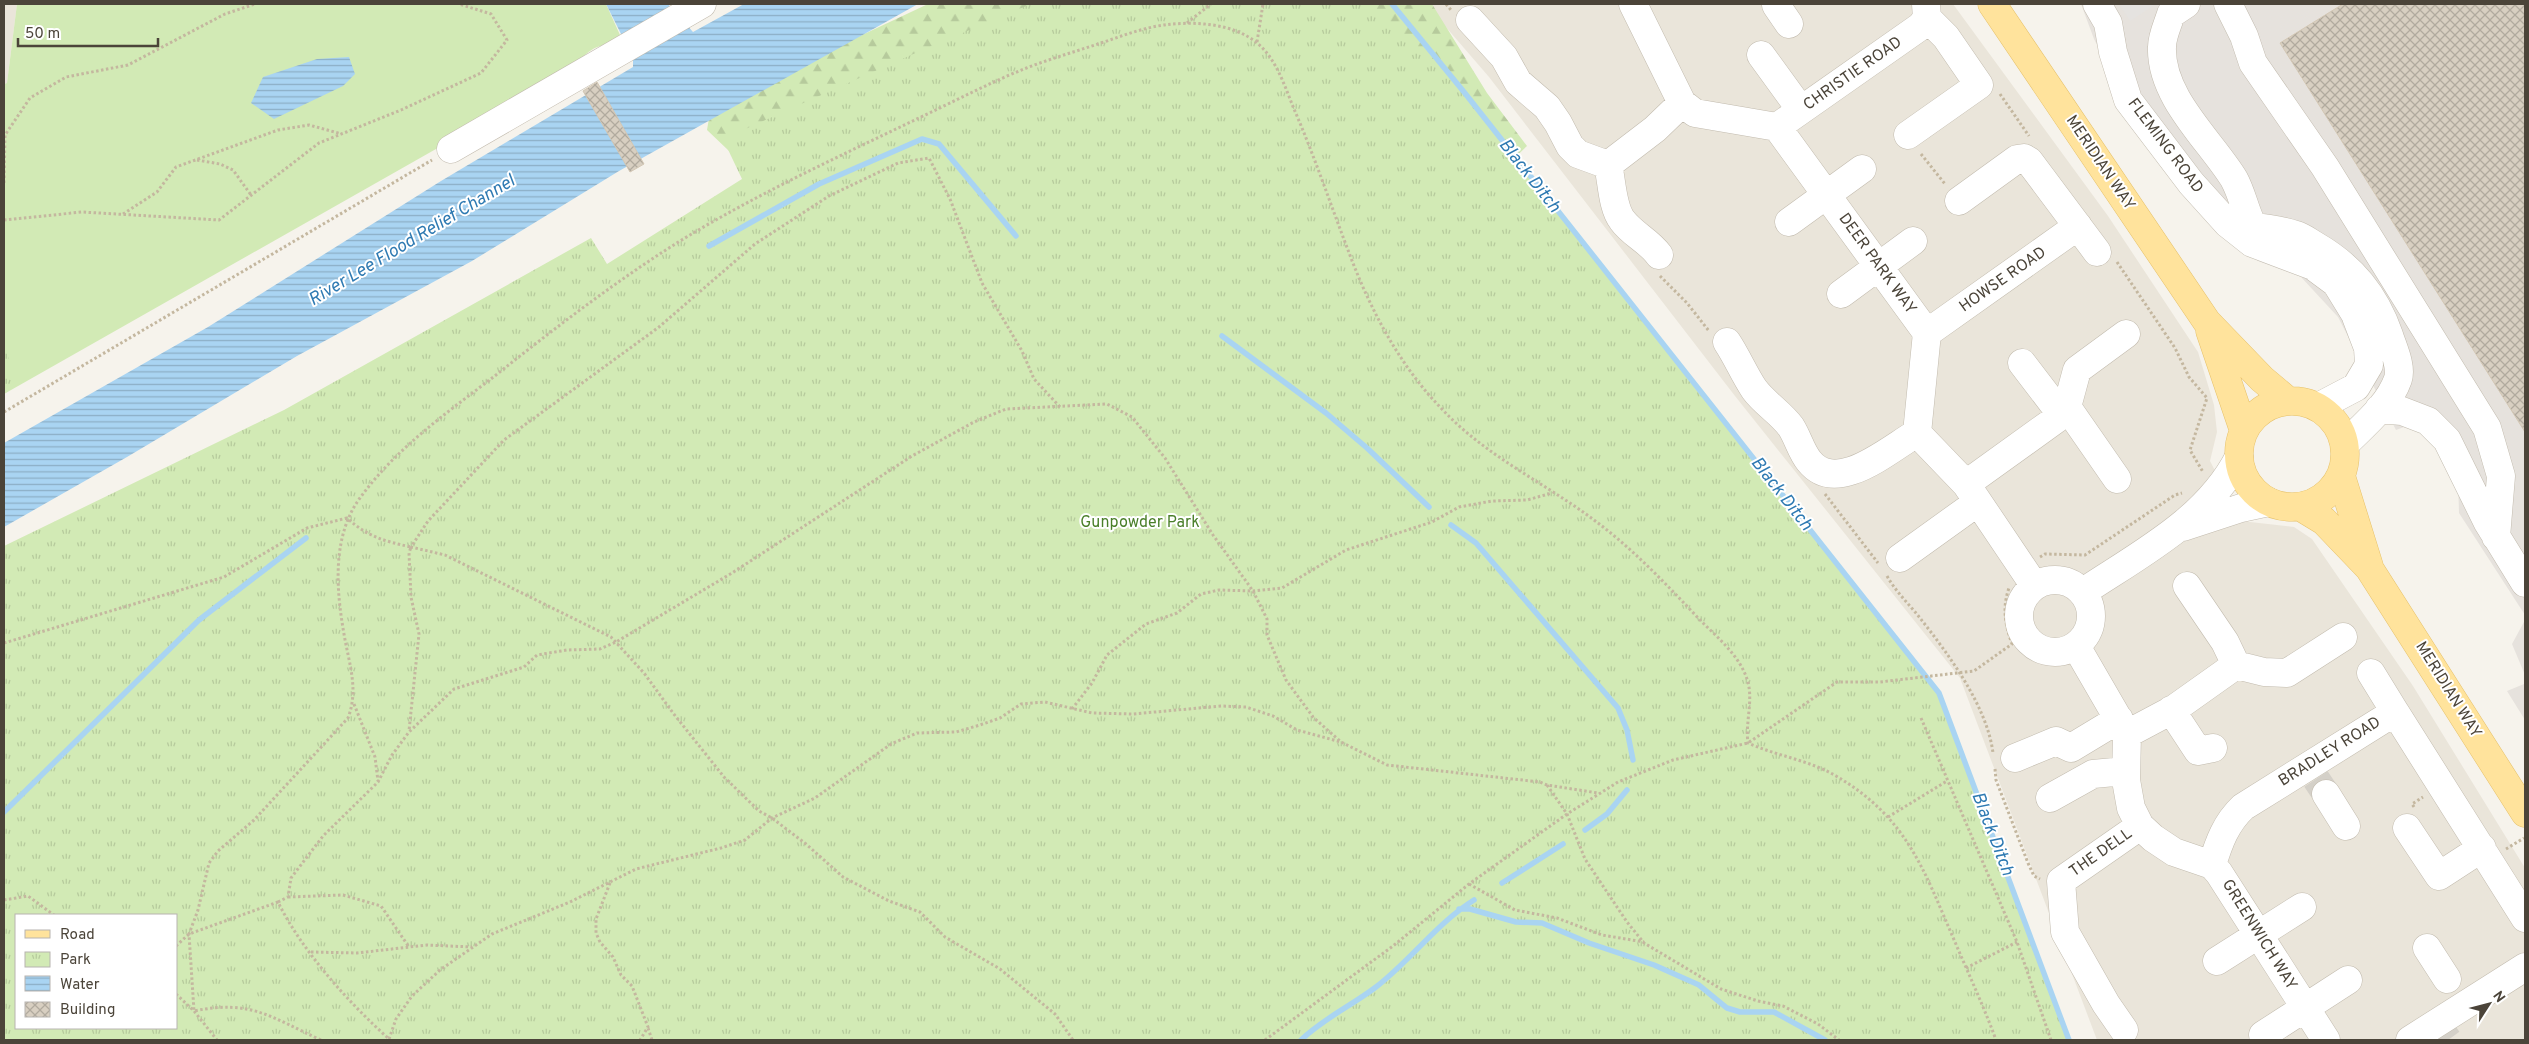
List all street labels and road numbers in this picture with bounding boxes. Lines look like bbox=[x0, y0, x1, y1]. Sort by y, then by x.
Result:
street label: CHRISTIE ROAD bbox=[1800, 33, 1906, 115]
street label: FLEMING ROAD bbox=[2123, 95, 2207, 197]
street label: MERIDIAN WAY bbox=[2061, 112, 2139, 214]
street label: DEER PARK WAY bbox=[1834, 209, 1920, 319]
street label: HOWSE ROAD bbox=[1956, 243, 2050, 317]
street label: MERIDIAN WAY bbox=[2410, 638, 2486, 742]
street label: BRADLEY ROAD bbox=[2275, 713, 2385, 791]
street label: THE DELL bbox=[2066, 824, 2136, 882]
street label: GREENWICH WAY bbox=[2217, 876, 2301, 994]

